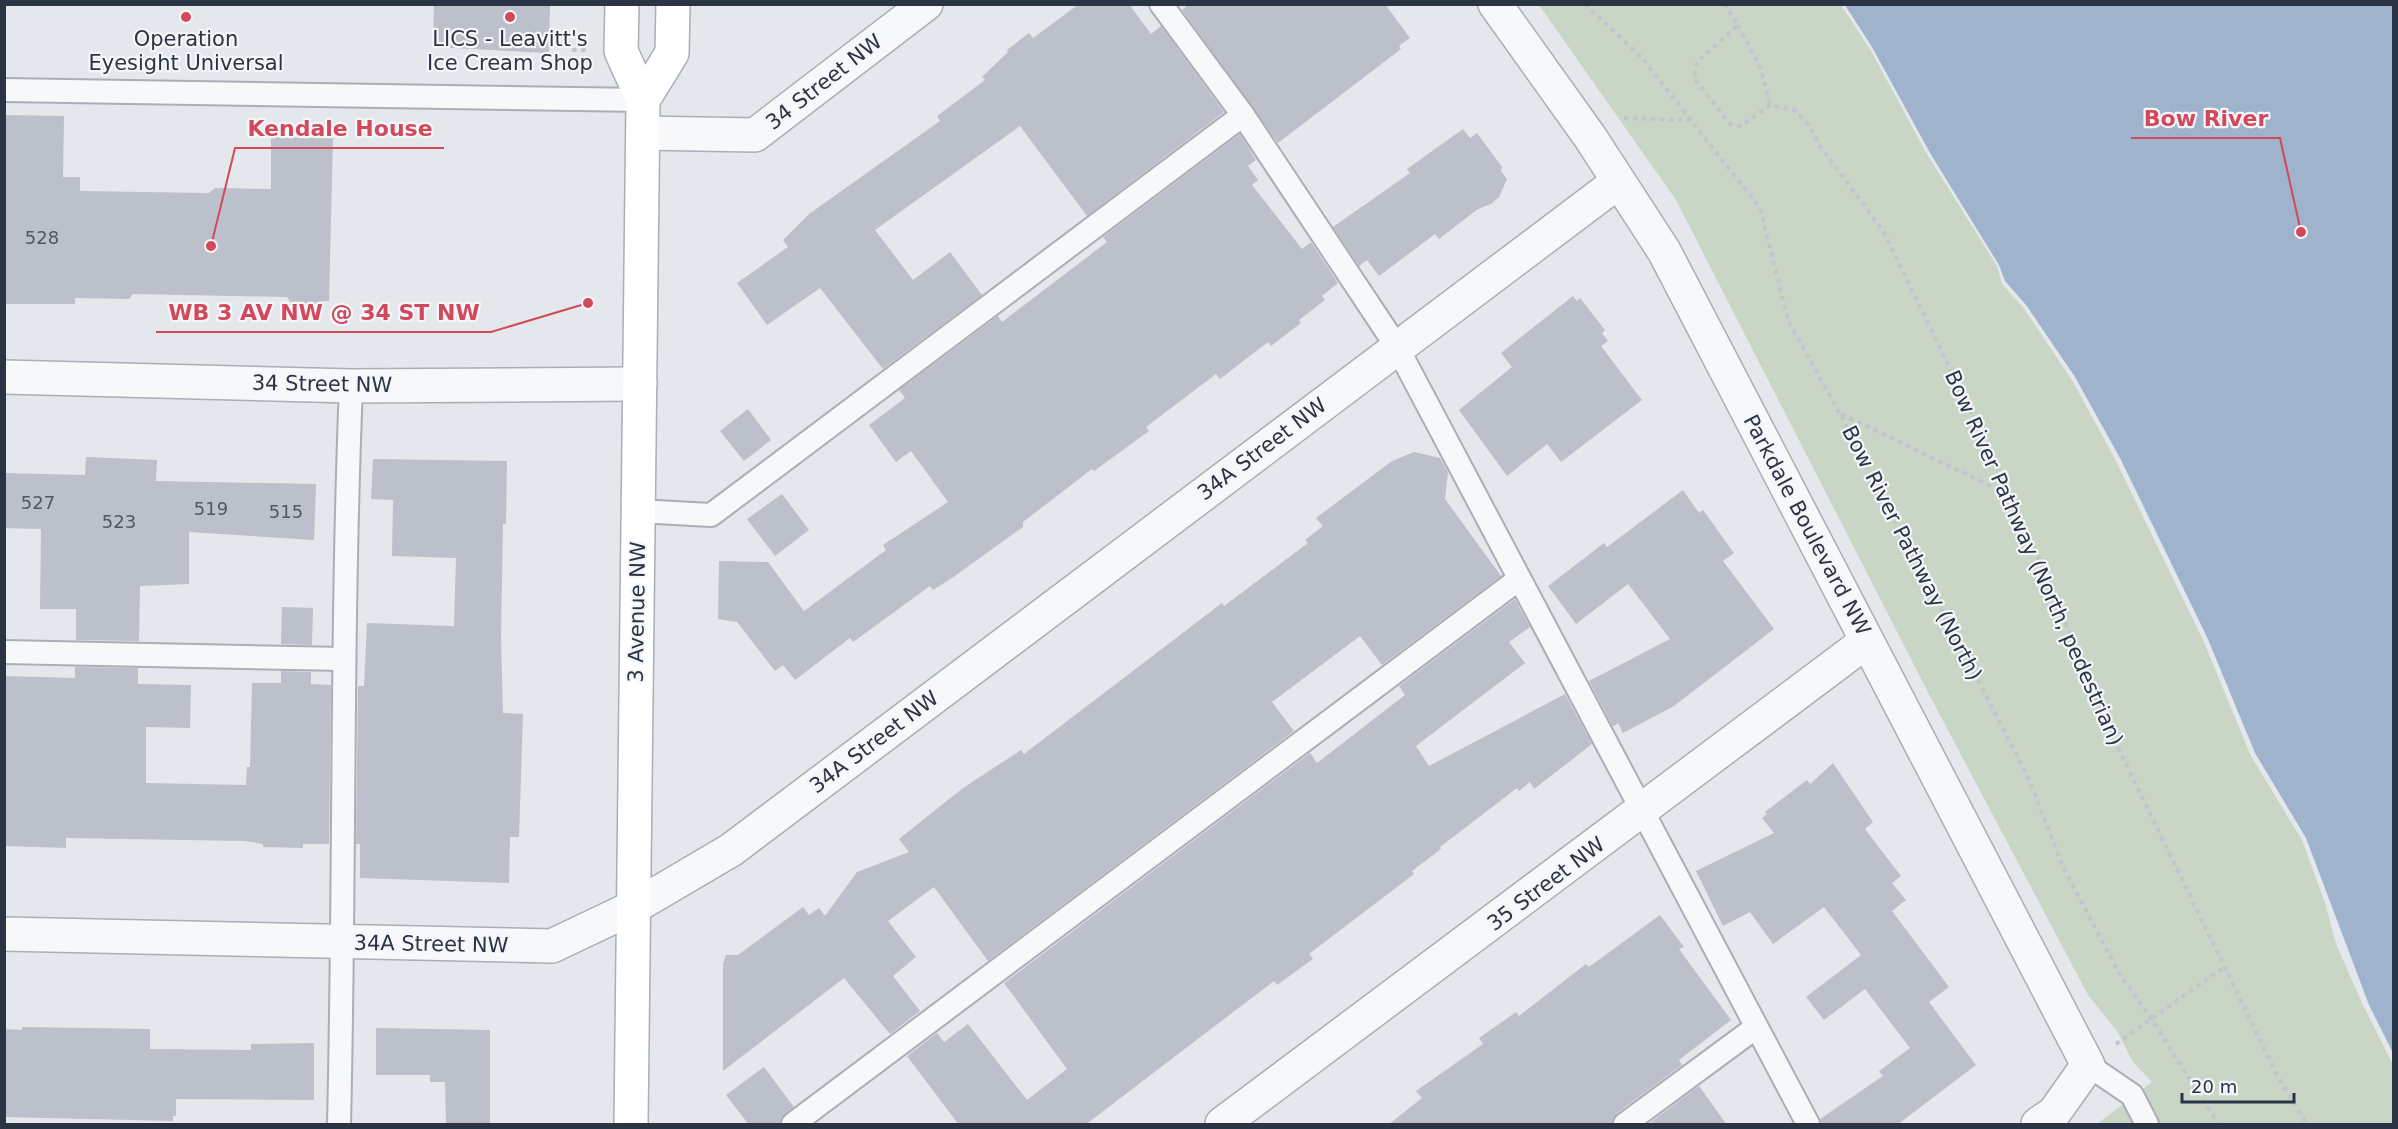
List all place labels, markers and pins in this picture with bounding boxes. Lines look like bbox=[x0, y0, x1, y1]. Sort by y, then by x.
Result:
marker: Operation Eyesight Universal bbox=[179, 10, 193, 24]
marker: LICS - Leavitt's Ice Cream Shop bbox=[503, 10, 517, 24]
place label: Operation Eyesight Universal bbox=[88, 27, 284, 75]
place label: LICS - Leavitt's Ice Cream Shop bbox=[427, 27, 593, 75]
callout: Bow River bbox=[2131, 98, 2280, 138]
callout: Kendale House bbox=[235, 108, 444, 148]
callout: WB 3 AV NW @ 34 ST NW bbox=[156, 292, 491, 332]

